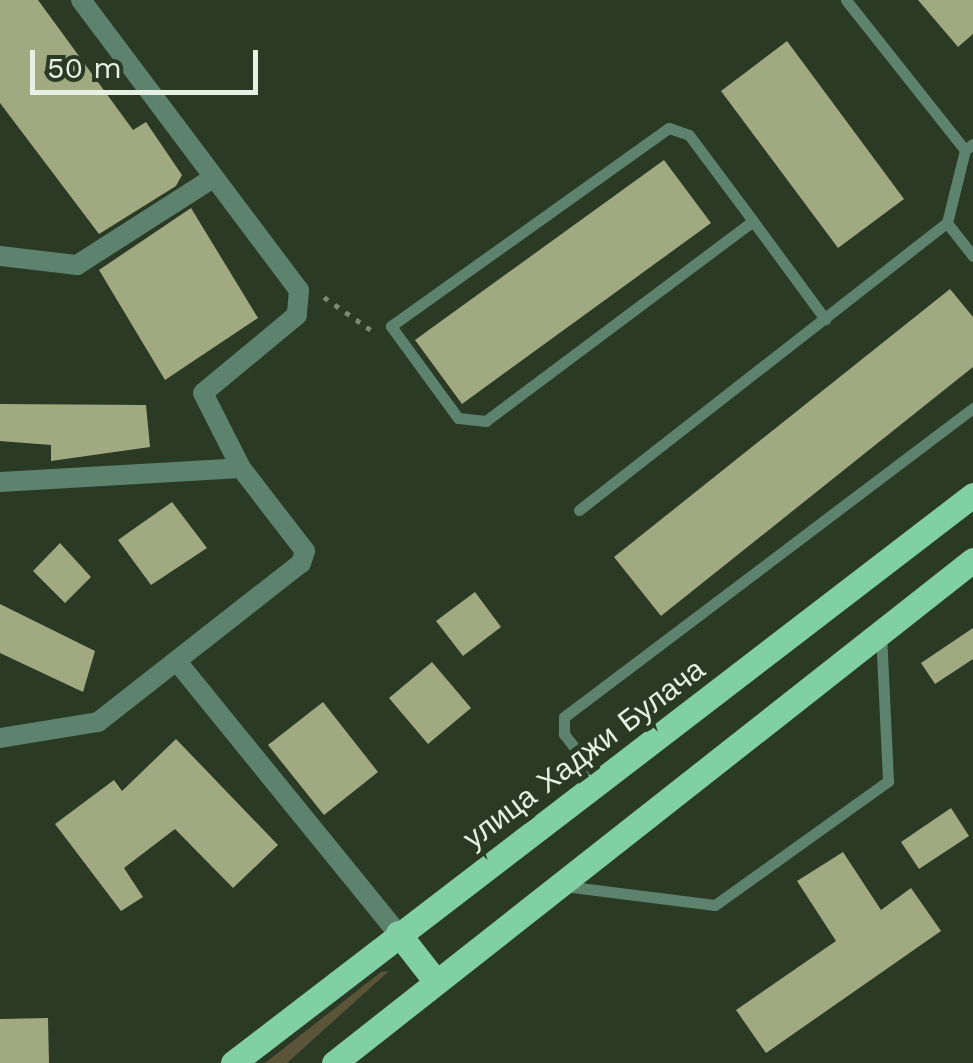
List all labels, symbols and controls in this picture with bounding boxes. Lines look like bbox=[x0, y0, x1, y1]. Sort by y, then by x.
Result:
scale bar bbox=[35, 30, 262, 92]
text: 50 m bbox=[47, 50, 122, 85]
street label: улица Хаджи Булача bbox=[456, 651, 712, 857]

